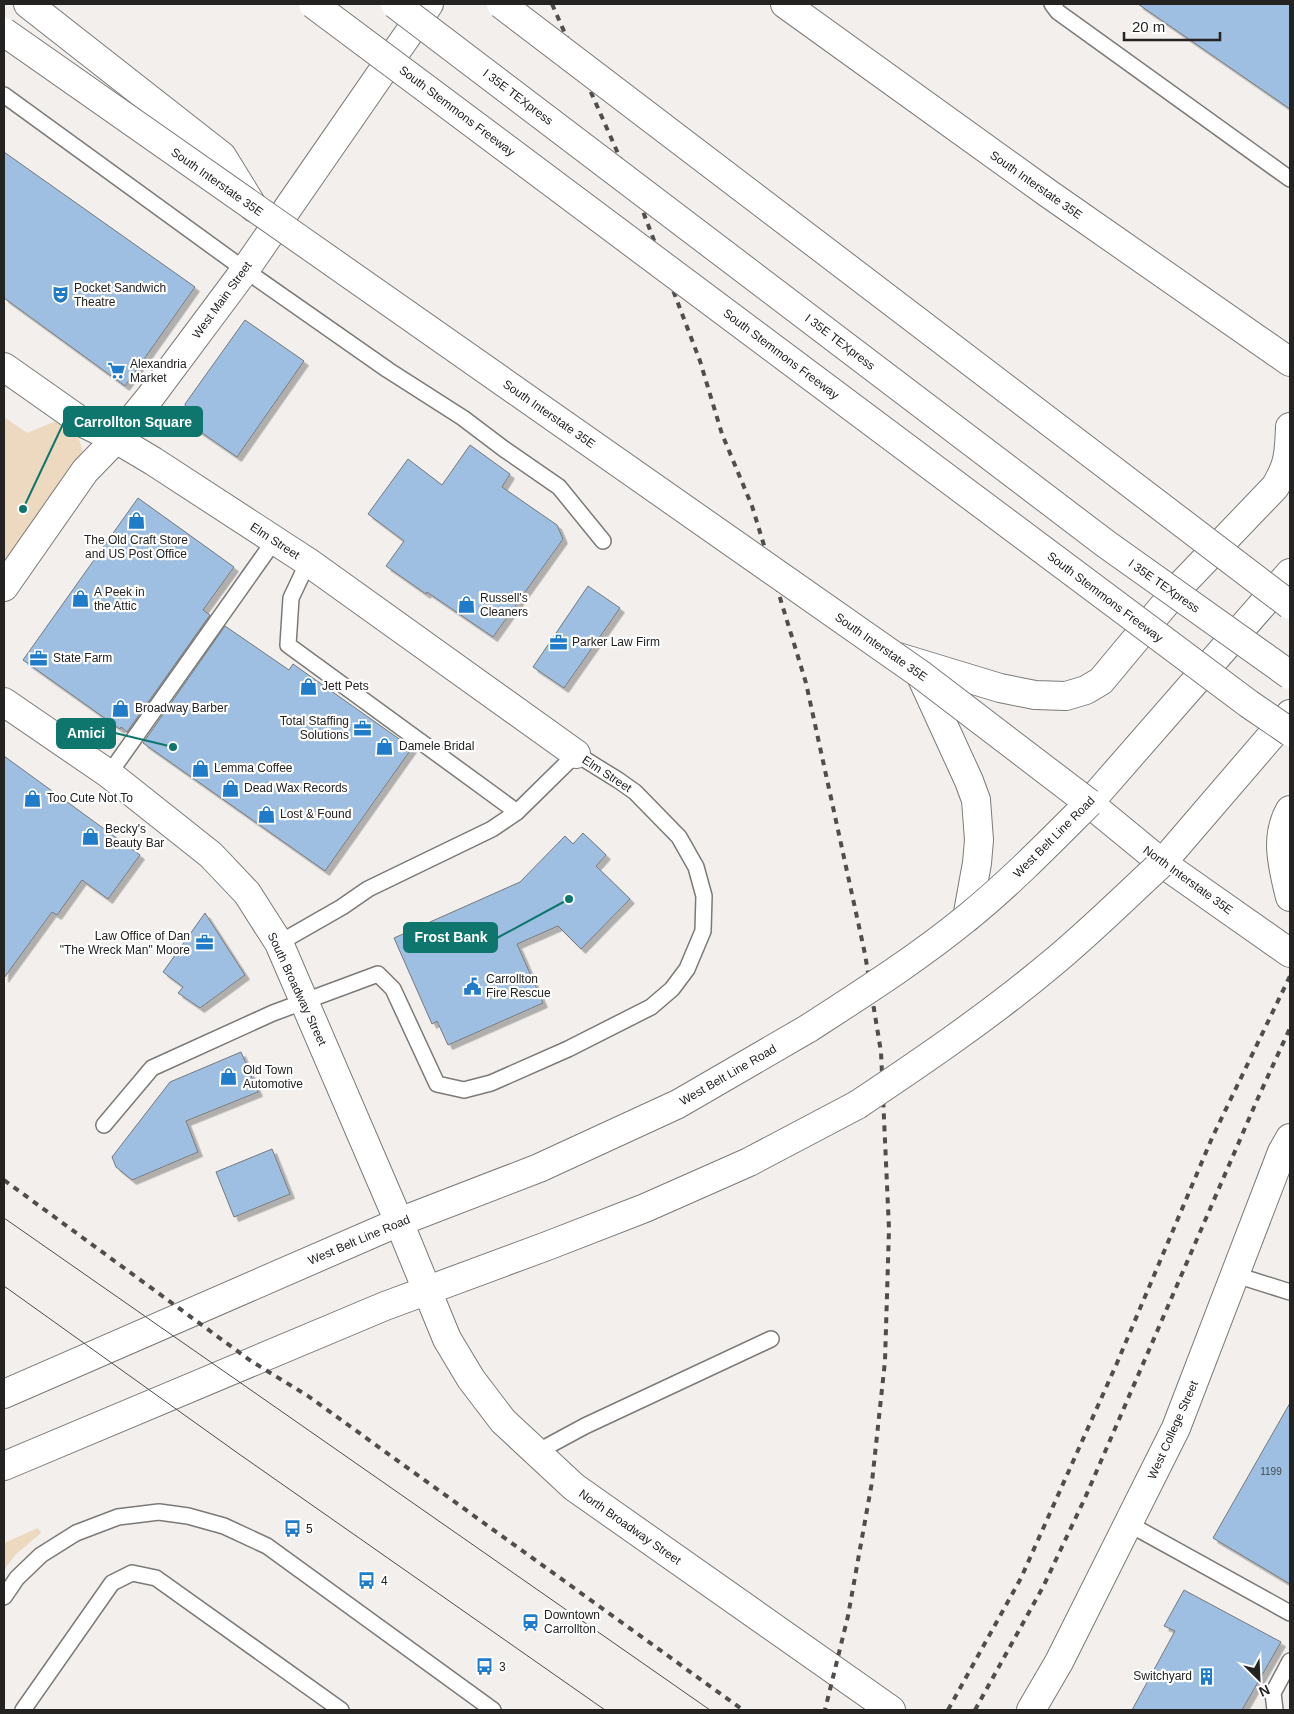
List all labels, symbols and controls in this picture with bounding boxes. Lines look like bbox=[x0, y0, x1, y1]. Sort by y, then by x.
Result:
scale bar bbox=[1124, 10, 1220, 42]
text: 20 m bbox=[1132, 18, 1165, 35]
street label: South Stemmons Freeway bbox=[396, 63, 518, 159]
street label: I 35E TEXpress bbox=[480, 66, 556, 128]
street label: South Interstate 35E bbox=[168, 145, 266, 219]
street label: South Interstate 35E bbox=[987, 148, 1085, 222]
street label: West Main Street bbox=[189, 258, 255, 341]
place label: Pocket Sandwich Theatre bbox=[74, 281, 166, 309]
theatre icon: Pocket Sandwich Theatre bbox=[50, 285, 70, 305]
street label: South Stemmons Freeway bbox=[720, 306, 842, 402]
street label: I 35E TEXpress bbox=[802, 311, 878, 373]
place label: Alexandria Market bbox=[130, 357, 187, 385]
supermarket icon: Alexandria Market bbox=[106, 361, 126, 381]
street label: South Interstate 35E bbox=[500, 377, 598, 451]
callout: Carrollton Square bbox=[64, 407, 202, 436]
text: Carrollton Square bbox=[74, 414, 192, 430]
shop icon: The Old Craft Store and US Post Office bbox=[126, 511, 146, 531]
street label: Elm Street bbox=[248, 520, 303, 562]
place label: The Old Craft Store and US Post Office bbox=[84, 533, 188, 561]
street label: South Stemmons Freeway bbox=[1044, 549, 1166, 645]
street label: I 35E TEXpress bbox=[1126, 556, 1202, 616]
place label: A Peek in the Attic bbox=[94, 585, 145, 613]
shop icon: A Peek in the Attic bbox=[70, 589, 90, 609]
place label: Russell's Cleaners bbox=[480, 591, 528, 619]
shop icon: Russell's Cleaners bbox=[456, 595, 476, 615]
street label: South Interstate 35E bbox=[832, 610, 930, 684]
office icon: Parker Law Firm bbox=[548, 632, 568, 652]
place label: Parker Law Firm bbox=[572, 635, 660, 649]
office icon: State Farm bbox=[29, 648, 49, 668]
place label: State Farm bbox=[53, 651, 112, 665]
shop icon: Jett Pets bbox=[298, 676, 318, 696]
place label: Jett Pets bbox=[322, 679, 369, 693]
shop icon: Broadway Barber bbox=[111, 698, 131, 718]
place label: Broadway Barber bbox=[135, 701, 228, 715]
place label: Total Staffing Solutions bbox=[280, 714, 349, 742]
office icon: Total Staffing Solutions bbox=[353, 718, 373, 738]
callout: Amici bbox=[57, 719, 115, 748]
text: Amici bbox=[67, 725, 105, 741]
shop icon: Damele Bridal bbox=[375, 736, 395, 756]
place label: Damele Bridal bbox=[399, 739, 474, 753]
street label: Elm Street bbox=[580, 753, 635, 795]
shop icon: Lemma Coffee bbox=[190, 758, 210, 778]
place label: Lemma Coffee bbox=[214, 761, 293, 775]
shop icon: Dead Wax Records bbox=[220, 778, 240, 798]
place label: Dead Wax Records bbox=[244, 781, 348, 795]
shop icon: Too Cute Not To bbox=[23, 788, 43, 808]
place label: Too Cute Not To bbox=[47, 791, 133, 805]
street label: West Belt Line Road bbox=[1010, 793, 1098, 881]
shop icon: Lost & Found bbox=[256, 804, 276, 824]
place label: Lost & Found bbox=[280, 807, 351, 821]
place label: Becky's Beauty Bar bbox=[105, 822, 164, 850]
shop icon: Becky's Beauty Bar bbox=[81, 826, 101, 846]
street label: North Interstate 35E bbox=[1140, 843, 1236, 917]
callout: Frost Bank bbox=[404, 923, 497, 952]
place label: Law Office of Dan "The Wreck Man" Moore bbox=[60, 929, 190, 957]
text: Frost Bank bbox=[414, 929, 488, 945]
street label: South Broadway Street bbox=[265, 930, 330, 1048]
office icon: Law Office of Dan "The Wreck Man" Moore bbox=[194, 933, 214, 953]
place label: Carrollton Fire Rescue bbox=[486, 972, 551, 1000]
public building icon: Carrollton Fire Rescue bbox=[462, 976, 482, 996]
street label: West Belt Line Road bbox=[677, 1042, 779, 1108]
place label: Old Town Automotive bbox=[243, 1063, 303, 1091]
shop icon: Old Town Automotive bbox=[219, 1067, 239, 1087]
street label: West Belt Line Road bbox=[306, 1212, 412, 1268]
street label: West College Street bbox=[1145, 1378, 1201, 1481]
house number: 1199 bbox=[1260, 1466, 1282, 1477]
street label: North Broadway Street bbox=[576, 1486, 684, 1568]
bus stop icon: 5 bbox=[282, 1519, 302, 1539]
place label: 5 bbox=[306, 1522, 313, 1536]
bus stop icon: 4 bbox=[357, 1571, 377, 1591]
place label: 4 bbox=[381, 1574, 388, 1588]
place label: Downtown Carrollton bbox=[544, 1608, 600, 1636]
station icon: Downtown Carrollton bbox=[520, 1612, 540, 1632]
north arrow bbox=[1234, 1654, 1284, 1704]
bus stop icon: 3 bbox=[475, 1657, 495, 1677]
place label: 3 bbox=[499, 1660, 506, 1674]
building icon: Switchyard bbox=[1196, 1666, 1216, 1686]
place label: Switchyard bbox=[1133, 1669, 1192, 1683]
text: N bbox=[1256, 1682, 1272, 1700]

